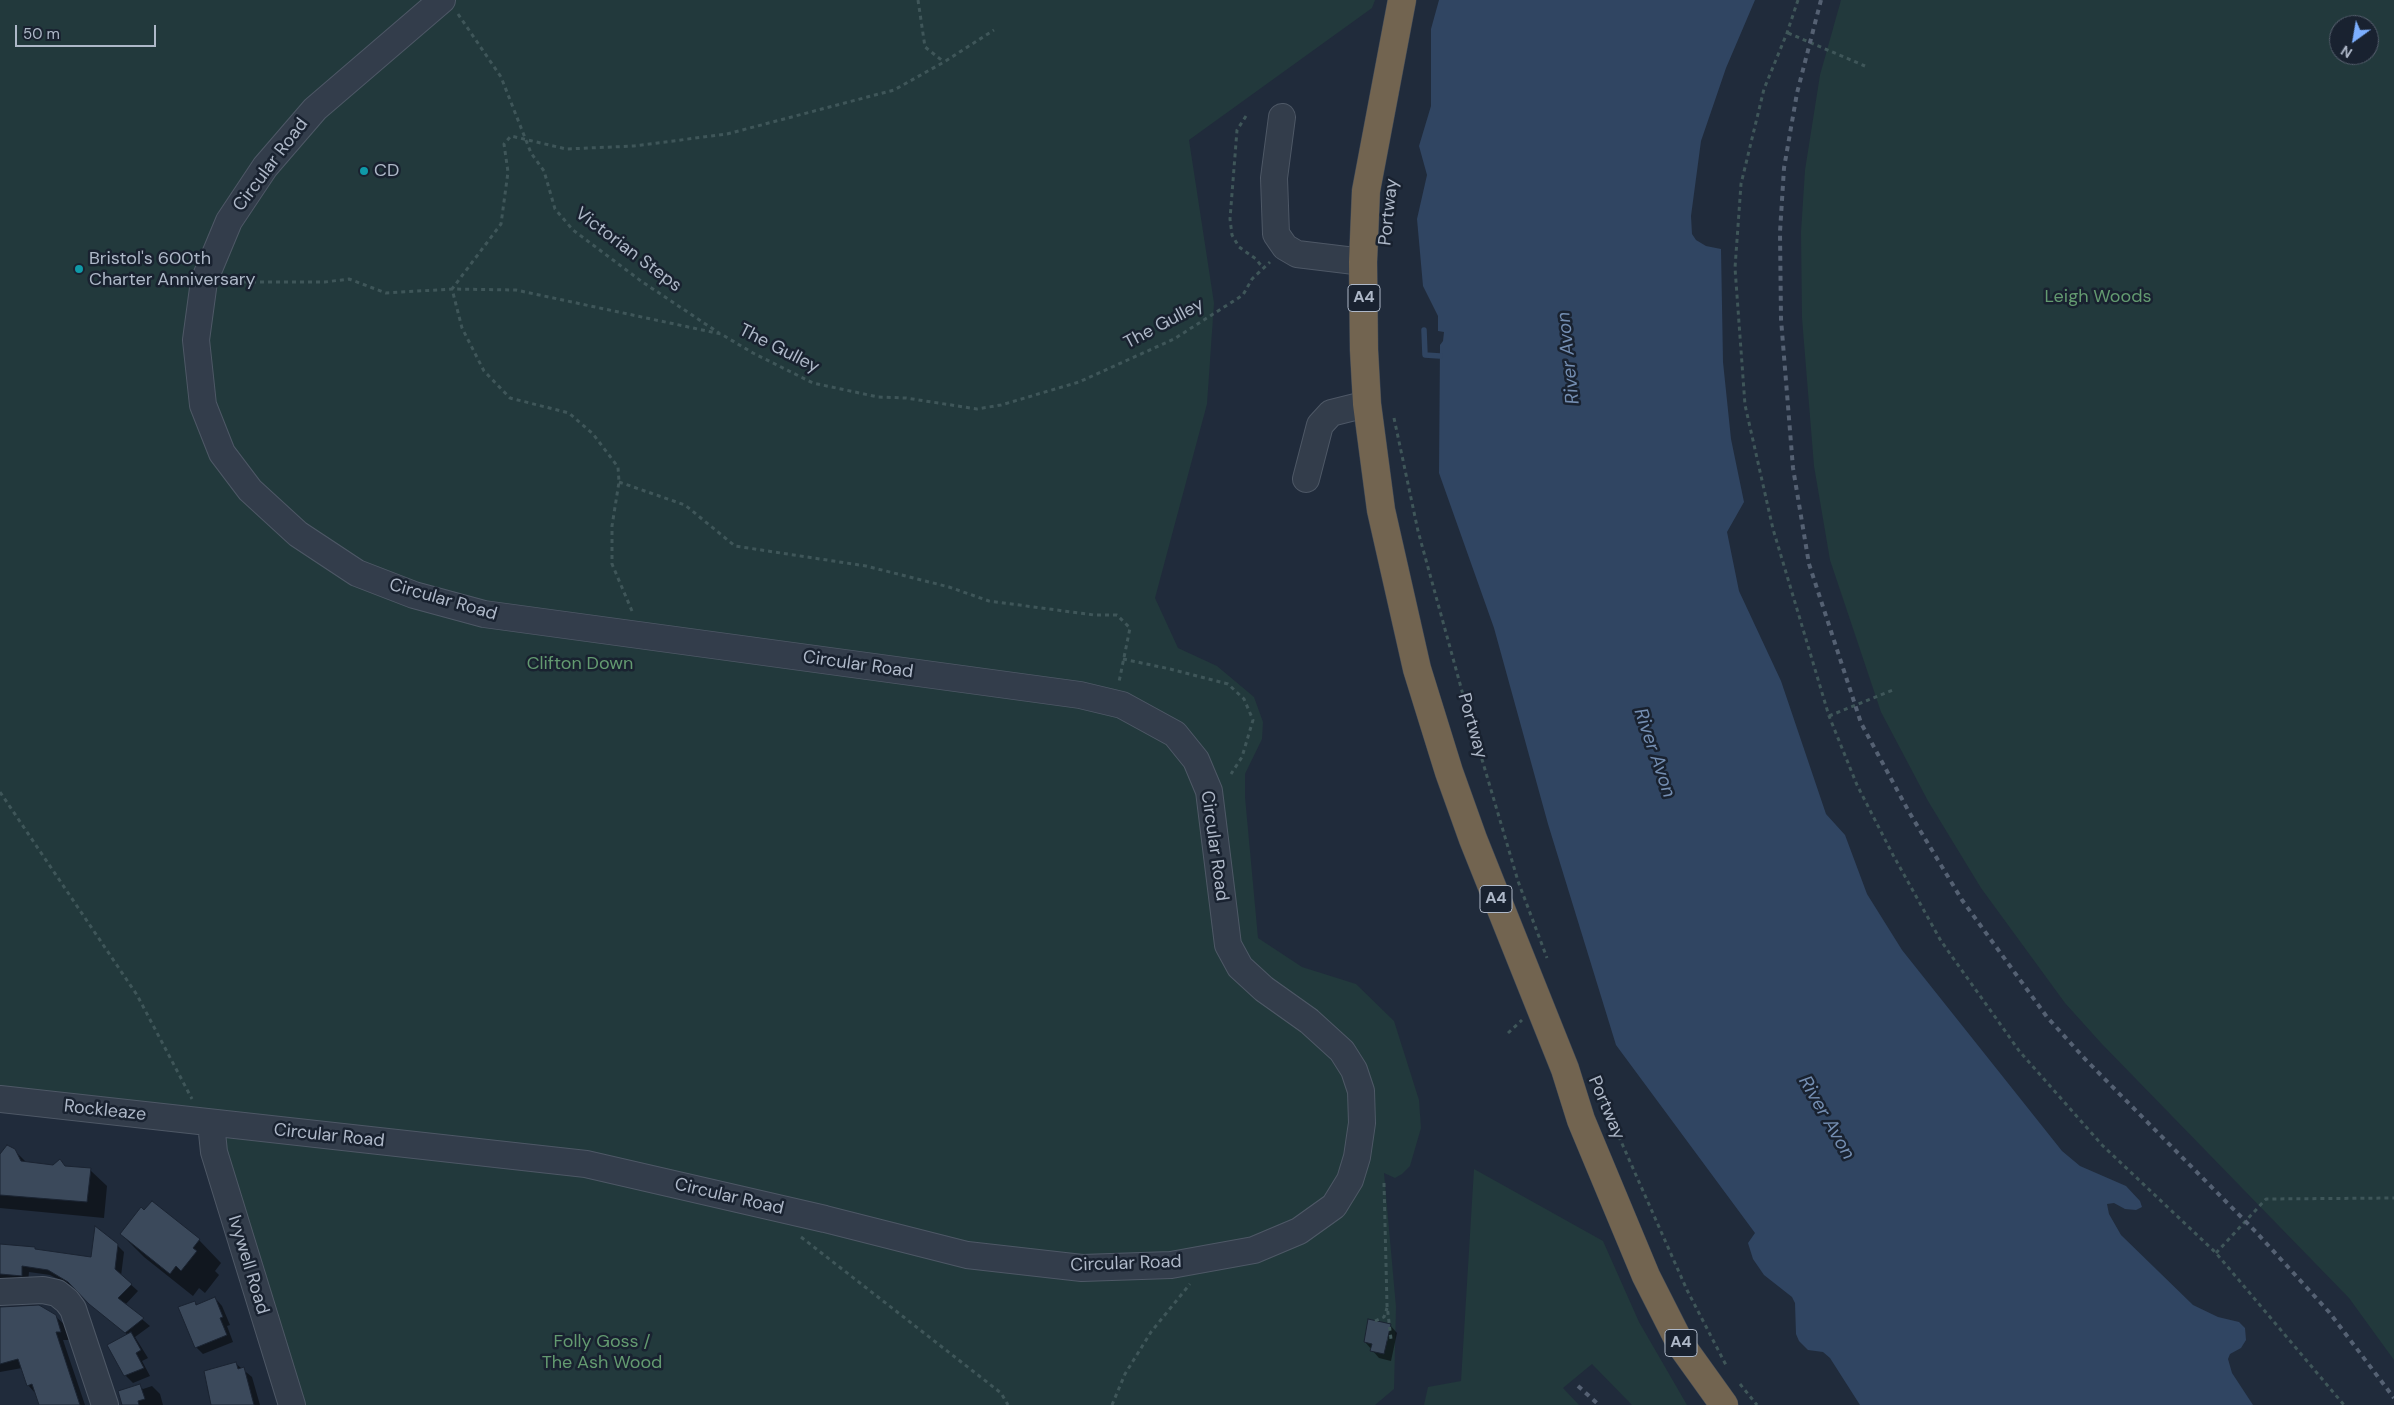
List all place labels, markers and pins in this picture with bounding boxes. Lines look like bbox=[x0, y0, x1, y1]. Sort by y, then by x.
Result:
place label: CD bbox=[374, 160, 399, 182]
marker: CD bbox=[358, 165, 370, 177]
place label: Bristol's 600th Charter Anniversary bbox=[89, 248, 256, 290]
marker: Bristol's 600th Charter Anniversary bbox=[73, 263, 85, 275]

